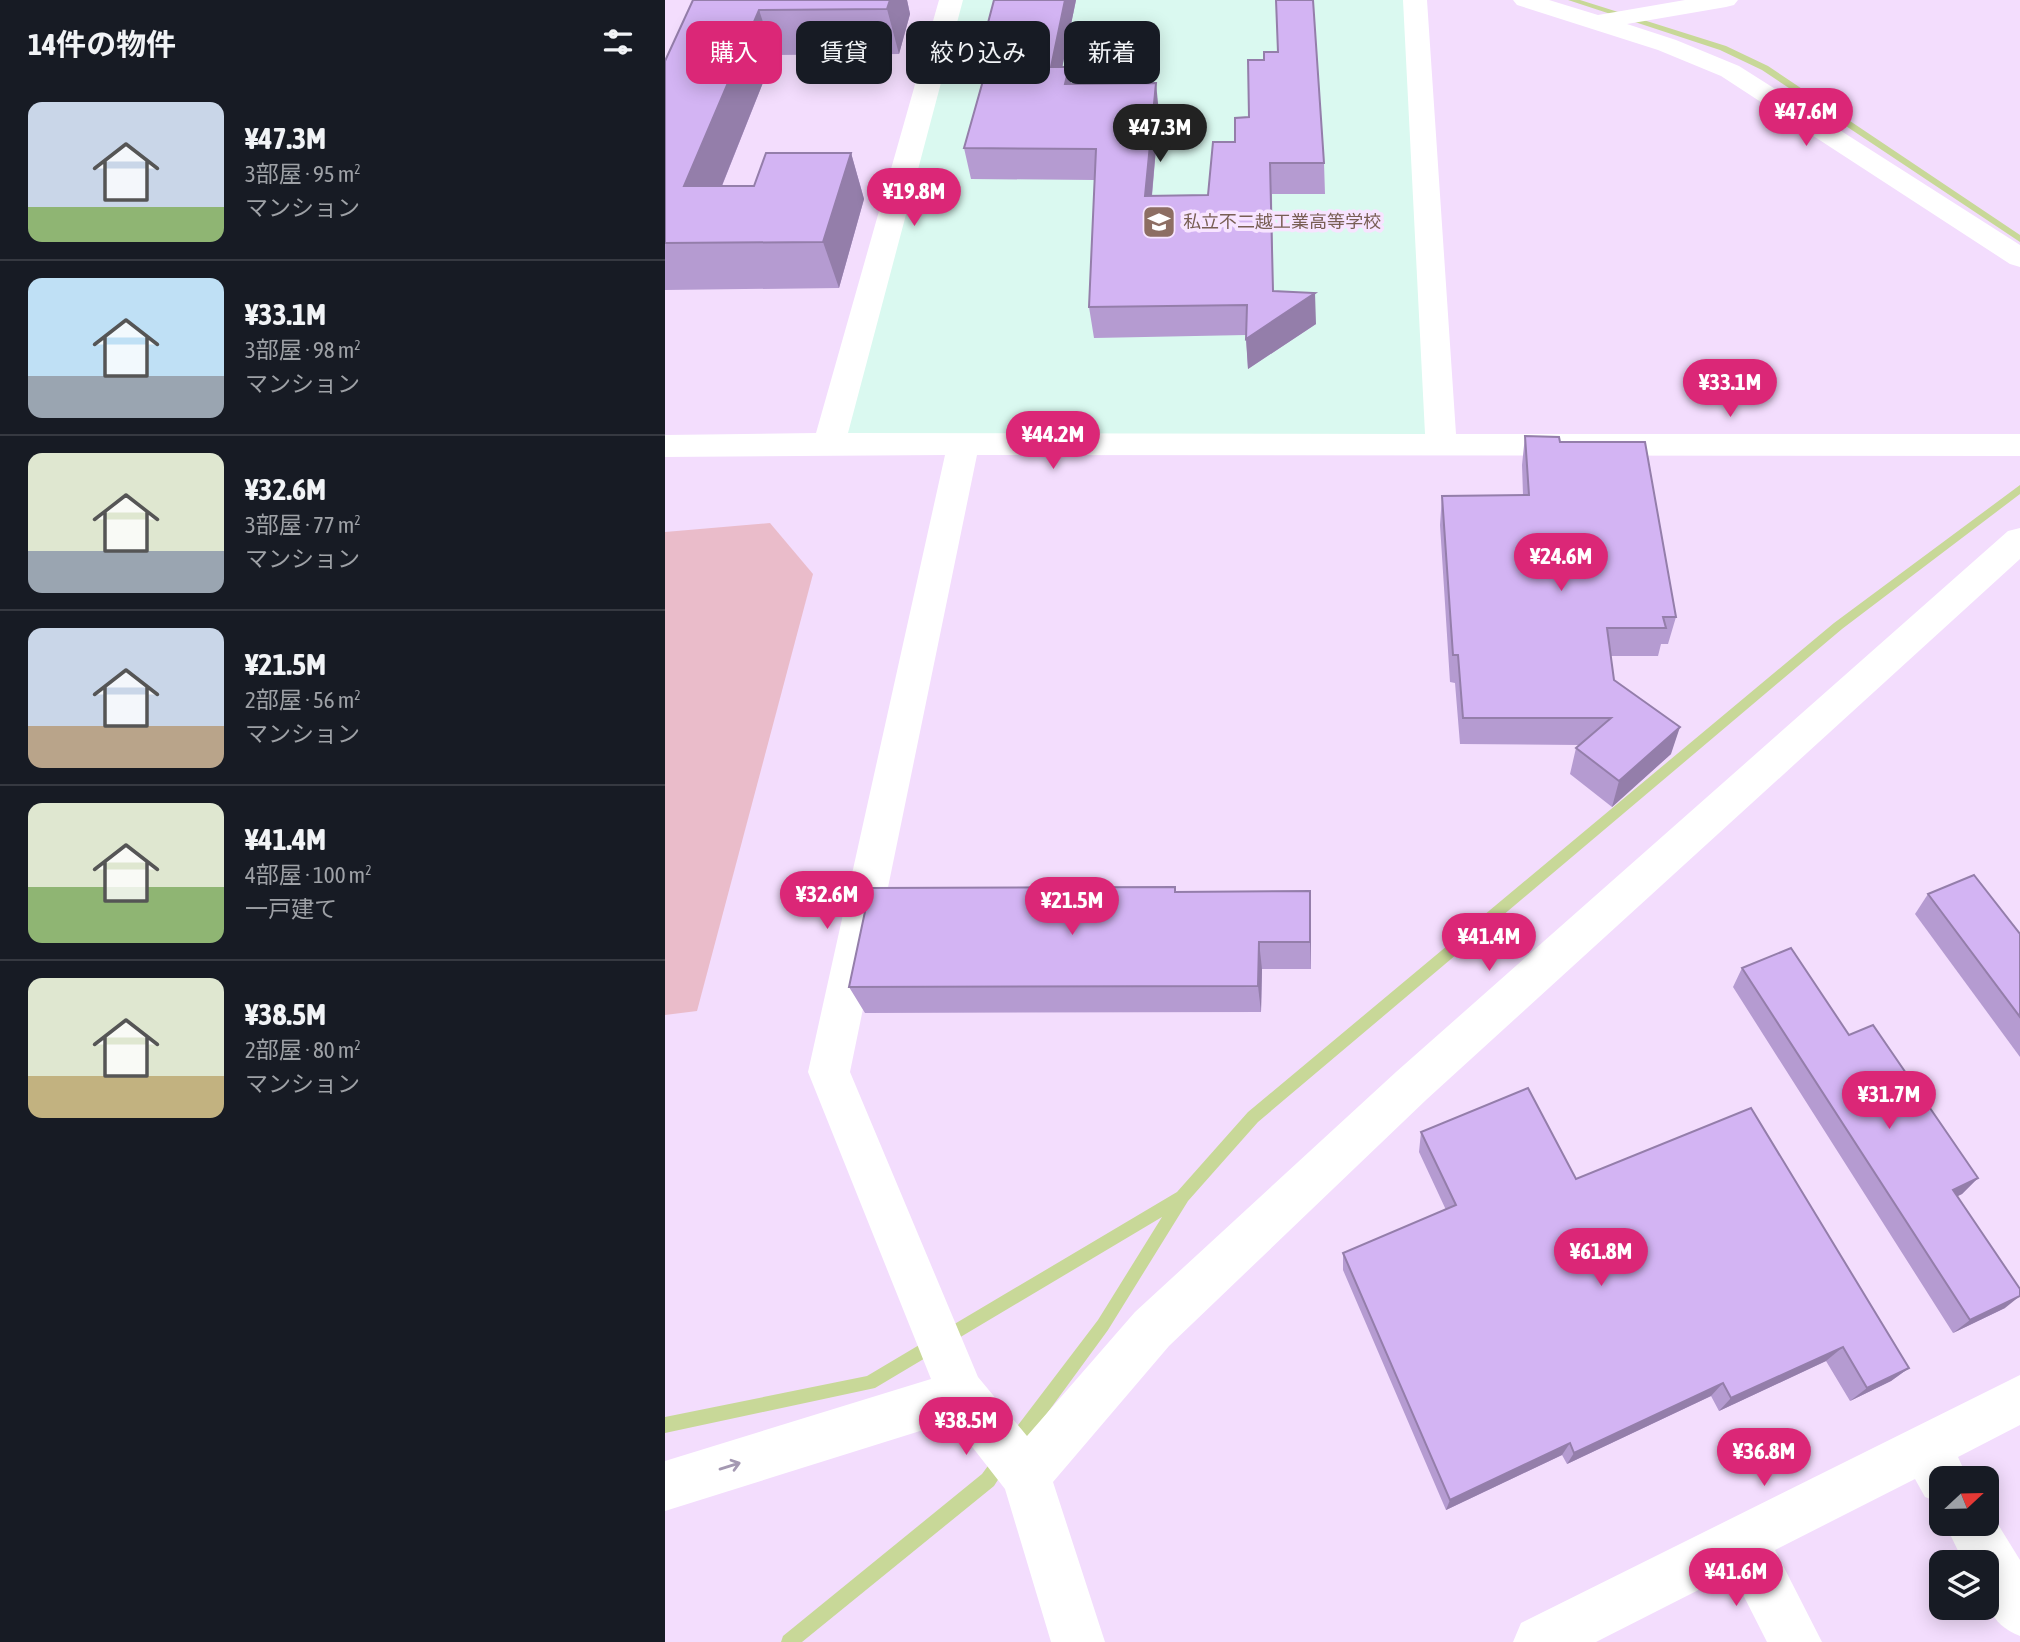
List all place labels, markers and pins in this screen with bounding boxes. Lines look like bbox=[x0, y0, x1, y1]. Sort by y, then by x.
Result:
pin: ¥47.6M bbox=[1749, 88, 1863, 148]
pin: ¥47.3M bbox=[1103, 104, 1217, 164]
pin: ¥19.8M bbox=[857, 168, 971, 228]
school or university icon: 私立不二越工業高等学校 bbox=[1140, 203, 1178, 241]
place label: 私立不二越工業高等学校 bbox=[1183, 211, 1381, 232]
pin: ¥33.1M bbox=[1673, 360, 1787, 419]
pin: ¥44.2M bbox=[996, 412, 1110, 471]
pin: ¥24.6M bbox=[1504, 534, 1618, 593]
pin: ¥32.6M bbox=[770, 872, 884, 931]
pin: ¥21.5M bbox=[1015, 878, 1129, 937]
pin: ¥41.4M bbox=[1432, 914, 1546, 973]
pin: ¥31.7M bbox=[1832, 1072, 1946, 1131]
pin: ¥61.8M bbox=[1544, 1228, 1658, 1288]
pin: ¥38.5M bbox=[909, 1398, 1023, 1457]
pin: ¥36.8M bbox=[1707, 1428, 1821, 1488]
pin: ¥41.6M bbox=[1679, 1548, 1793, 1608]

